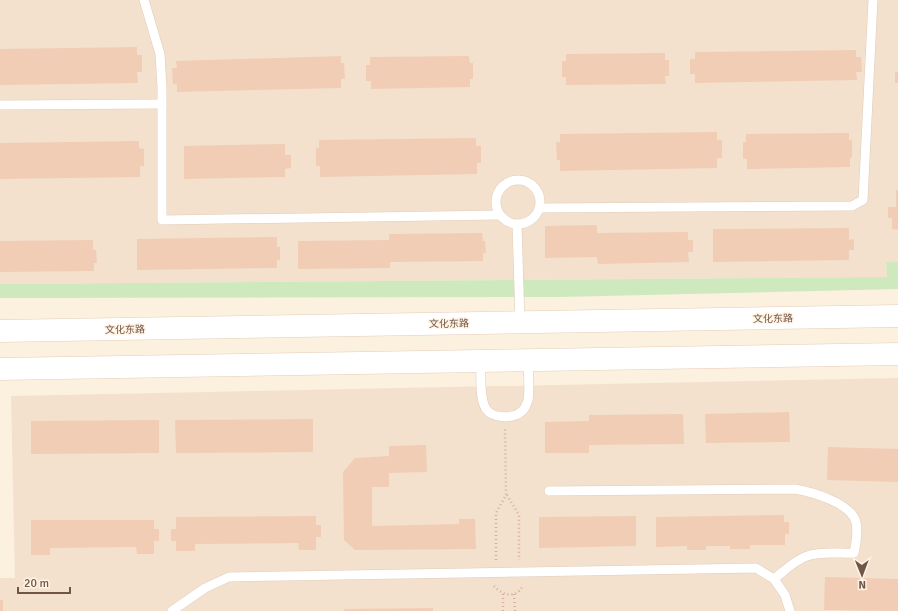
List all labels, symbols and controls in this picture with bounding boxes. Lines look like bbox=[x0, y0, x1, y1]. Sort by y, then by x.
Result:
street label: 文化东路 bbox=[753, 313, 793, 325]
street label: 文化东路 bbox=[429, 318, 469, 330]
street label: 文化东路 bbox=[105, 324, 145, 336]
north arrow bbox=[842, 555, 882, 595]
scale bar bbox=[18, 569, 70, 595]
text: 20 m bbox=[24, 576, 49, 591]
text: N bbox=[858, 578, 866, 591]

